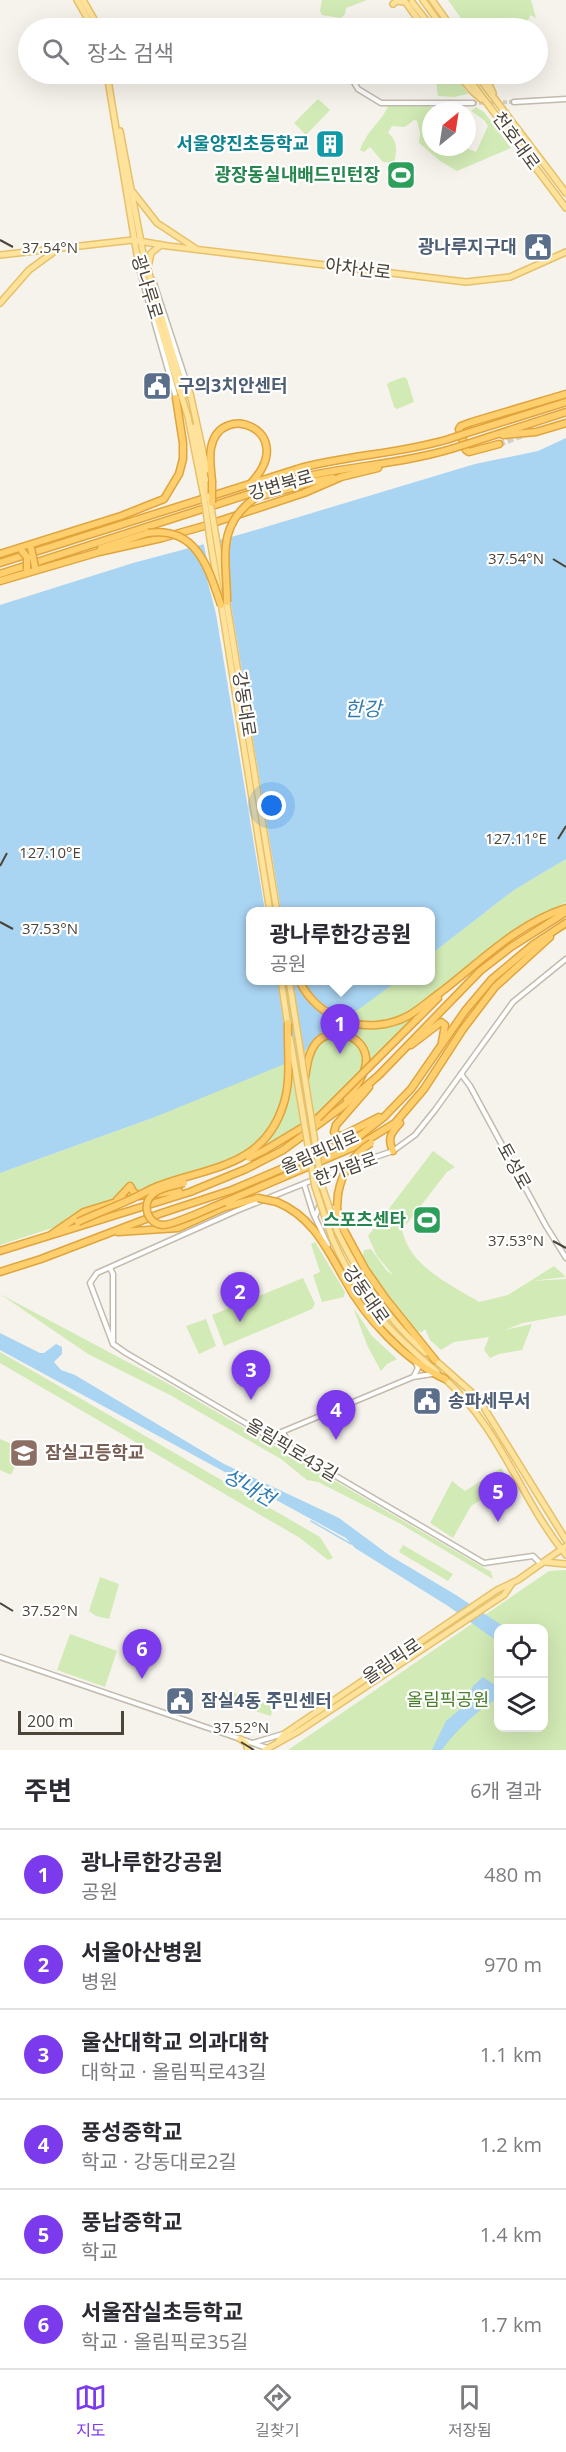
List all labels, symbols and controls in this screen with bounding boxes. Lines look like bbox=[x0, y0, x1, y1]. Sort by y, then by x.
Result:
search box bbox=[18, 18, 548, 84]
icon: search bbox=[39, 35, 72, 68]
text: 장소 검색 bbox=[87, 37, 174, 67]
north arrow bbox=[422, 102, 476, 156]
street label: 천호대로 bbox=[488, 107, 546, 174]
building icon: 서울양진초등학교 bbox=[314, 128, 346, 160]
place label: 서울양진초등학교 bbox=[177, 131, 309, 155]
sports icon: 광장동실내배드민턴장 bbox=[385, 159, 417, 191]
place label: 광장동실내배드민턴장 bbox=[214, 162, 380, 186]
public building icon: 광나루지구대 bbox=[522, 231, 554, 263]
place label: 광나루지구대 bbox=[418, 234, 517, 258]
text: 37.54°N bbox=[22, 237, 78, 257]
street label: 광나루로 bbox=[127, 252, 169, 322]
street label: 아차산로 bbox=[324, 252, 392, 284]
public building icon: 구의3치안센터 bbox=[141, 370, 173, 402]
place label: 구의3치안센터 bbox=[178, 373, 288, 397]
street label: 강변북로 bbox=[246, 463, 316, 505]
text: 37.54°N bbox=[488, 548, 544, 568]
street label: 강동대로 bbox=[228, 669, 262, 738]
water label: 한강 bbox=[345, 695, 384, 722]
your location bbox=[257, 791, 286, 820]
text: 127.11°E bbox=[485, 828, 547, 848]
text: 127.10°E bbox=[19, 842, 81, 862]
popup bbox=[246, 907, 435, 985]
text: 37.53°N bbox=[22, 918, 78, 938]
text: 광나루한강공원 bbox=[270, 918, 411, 948]
text: 공원 bbox=[270, 950, 306, 977]
pin: 1 bbox=[320, 1004, 360, 1054]
street label: 올림픽대로 bbox=[277, 1123, 362, 1179]
street label: 토성로 bbox=[492, 1138, 537, 1193]
street label: 한가람로 bbox=[310, 1145, 381, 1191]
sports icon: 스포츠센타 bbox=[411, 1204, 443, 1236]
place label: 스포츠센타 bbox=[323, 1207, 406, 1231]
text: 37.53°N bbox=[488, 1230, 544, 1250]
street label: 강동대로 bbox=[338, 1260, 396, 1328]
pin: 2 bbox=[220, 1272, 260, 1322]
pin: 3 bbox=[232, 1350, 270, 1400]
public building icon: 송파세무서 bbox=[411, 1385, 443, 1417]
place label: 송파세무서 bbox=[448, 1388, 531, 1412]
pin: 4 bbox=[316, 1390, 356, 1440]
street label: 올림픽로43길 bbox=[242, 1412, 343, 1486]
school or university icon: 잠실고등학교 bbox=[8, 1437, 40, 1469]
place label: 잠실고등학교 bbox=[45, 1440, 144, 1464]
water label: 성내천 bbox=[219, 1461, 282, 1513]
pin: 5 bbox=[478, 1472, 518, 1522]
text: 37.52°N bbox=[22, 1600, 78, 1620]
map controls bbox=[494, 1624, 548, 1732]
button: locate bbox=[494, 1624, 548, 1678]
pin: 6 bbox=[122, 1630, 162, 1679]
street label: 올림픽로 bbox=[357, 1632, 426, 1689]
button: layers bbox=[494, 1678, 548, 1732]
public building icon: 잠실4동 주민센터 bbox=[164, 1685, 196, 1717]
park label: 올림픽공원 bbox=[407, 1687, 489, 1711]
place label: 잠실4동 주민센터 bbox=[201, 1688, 332, 1712]
scale bar bbox=[18, 1708, 124, 1736]
text: 200 m bbox=[27, 1710, 73, 1732]
text: 37.52°N bbox=[213, 1717, 269, 1737]
text: 주변 bbox=[24, 1772, 72, 1808]
text: 6개 결과 bbox=[470, 1777, 542, 1804]
text: 광나루한강공원 bbox=[81, 1846, 223, 1876]
text: 1 bbox=[38, 1861, 49, 1888]
text: 480 m bbox=[484, 1861, 542, 1888]
text: 공원 bbox=[81, 1878, 118, 1905]
text: 서울아산병원 bbox=[81, 1936, 202, 1966]
text: 2 bbox=[38, 1951, 49, 1978]
text: 970 m bbox=[484, 1951, 542, 1978]
text: 병원 bbox=[81, 1968, 118, 1995]
text: 울산대학교 의과대학 bbox=[81, 2026, 269, 2056]
text: 3 bbox=[38, 2041, 49, 2068]
text: 1.1 km bbox=[480, 2041, 542, 2068]
text: 대학교 · 올림픽로43길 bbox=[81, 2058, 267, 2085]
text: 풍성중학교 bbox=[81, 2116, 182, 2146]
text: 4 bbox=[38, 2131, 49, 2158]
text: 1.2 km bbox=[480, 2131, 542, 2158]
text: 학교 · 강동대로2길 bbox=[81, 2148, 237, 2175]
text: 풍납중학교 bbox=[81, 2206, 182, 2236]
text: 5 bbox=[38, 2221, 49, 2248]
text: 1.4 km bbox=[480, 2221, 542, 2248]
text: 학교 bbox=[81, 2238, 118, 2265]
text: 서울잠실초등학교 bbox=[81, 2296, 243, 2326]
text: 6 bbox=[38, 2311, 49, 2338]
text: 1.7 km bbox=[480, 2311, 542, 2338]
text: 학교 · 올림픽로35길 bbox=[81, 2328, 248, 2355]
tab: 지도 bbox=[74, 2381, 107, 2441]
tab: 길찾기 bbox=[255, 2381, 300, 2441]
tab: 저장됨 bbox=[448, 2381, 492, 2441]

